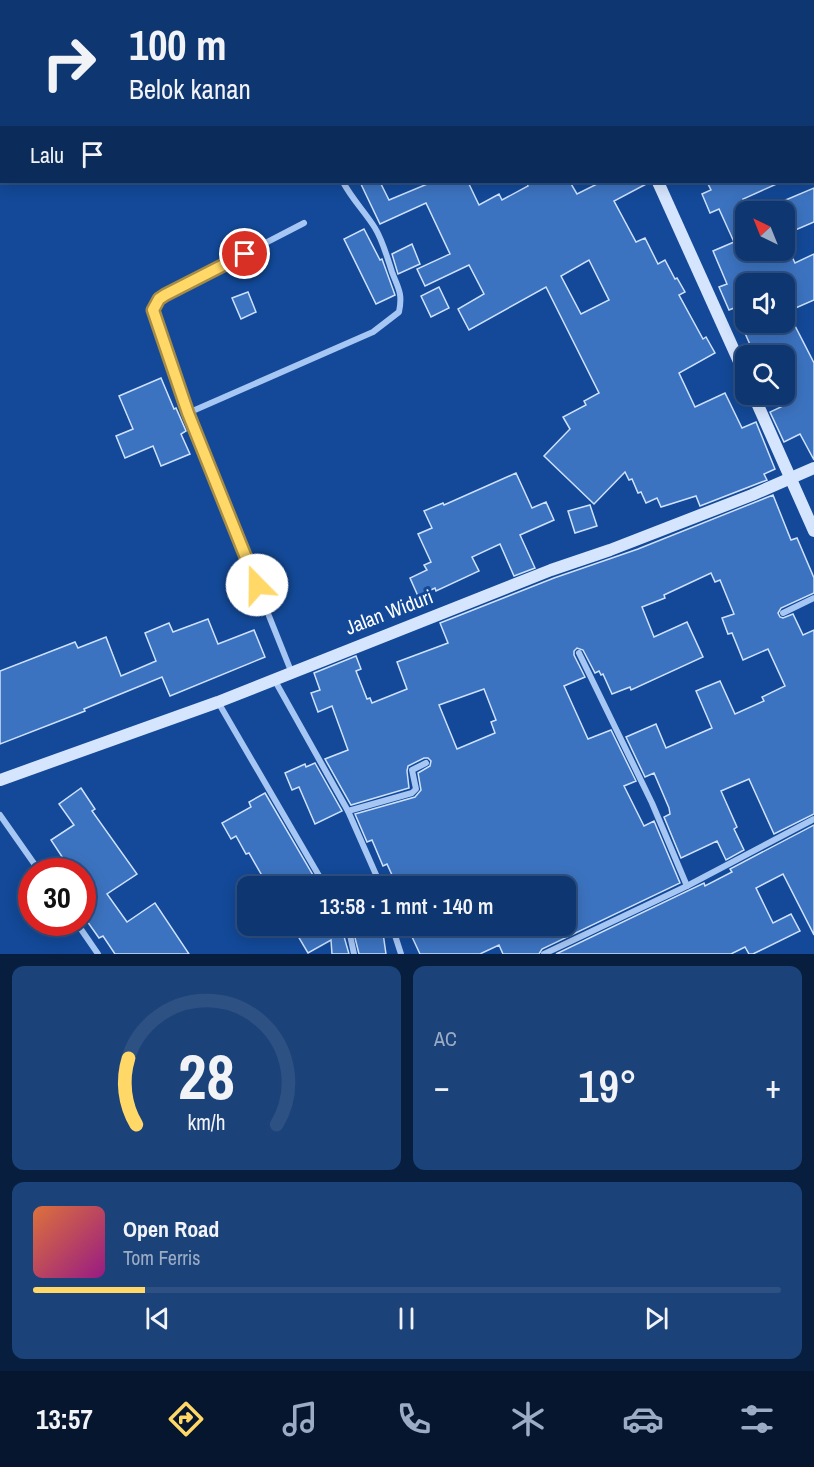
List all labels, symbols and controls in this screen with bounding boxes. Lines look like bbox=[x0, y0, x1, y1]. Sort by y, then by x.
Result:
text: 100 m bbox=[129, 17, 227, 73]
icon: right bbox=[30, 24, 108, 102]
text: Belok kanan bbox=[129, 71, 251, 107]
icon: arrive bbox=[76, 138, 109, 171]
text: Lalu bbox=[30, 140, 64, 170]
north arrow bbox=[735, 201, 795, 261]
map controls bbox=[735, 201, 795, 405]
pin bbox=[219, 228, 270, 279]
icon: arrive bbox=[228, 237, 261, 270]
button: sound bbox=[735, 273, 795, 333]
button: search bbox=[735, 345, 795, 405]
position arrow bbox=[225, 553, 289, 617]
street label: Jalan Widuri bbox=[341, 582, 437, 641]
speed limit sign: 30 bbox=[18, 858, 96, 936]
text: 13:58 · 1 mnt · 140 m bbox=[320, 891, 493, 921]
text: AC bbox=[434, 1025, 457, 1052]
text: 28 bbox=[178, 1034, 235, 1118]
text: 19° bbox=[578, 1055, 637, 1116]
text: − bbox=[434, 1064, 450, 1108]
text: + bbox=[765, 1064, 781, 1108]
text: km/h bbox=[187, 1108, 226, 1137]
text: Open Road bbox=[123, 1214, 219, 1244]
text: Tom Ferris bbox=[123, 1244, 201, 1271]
icon: previous bbox=[141, 1302, 174, 1335]
icon: pause bbox=[390, 1302, 423, 1335]
icon: next bbox=[640, 1302, 673, 1335]
icon: directions bbox=[165, 1398, 207, 1440]
icon: music bbox=[279, 1398, 321, 1440]
icon: phone bbox=[393, 1398, 435, 1440]
icon: climate bbox=[507, 1398, 549, 1440]
icon: car bbox=[622, 1398, 664, 1440]
icon: filters bbox=[736, 1398, 778, 1440]
text: 13:57 bbox=[36, 1401, 93, 1437]

